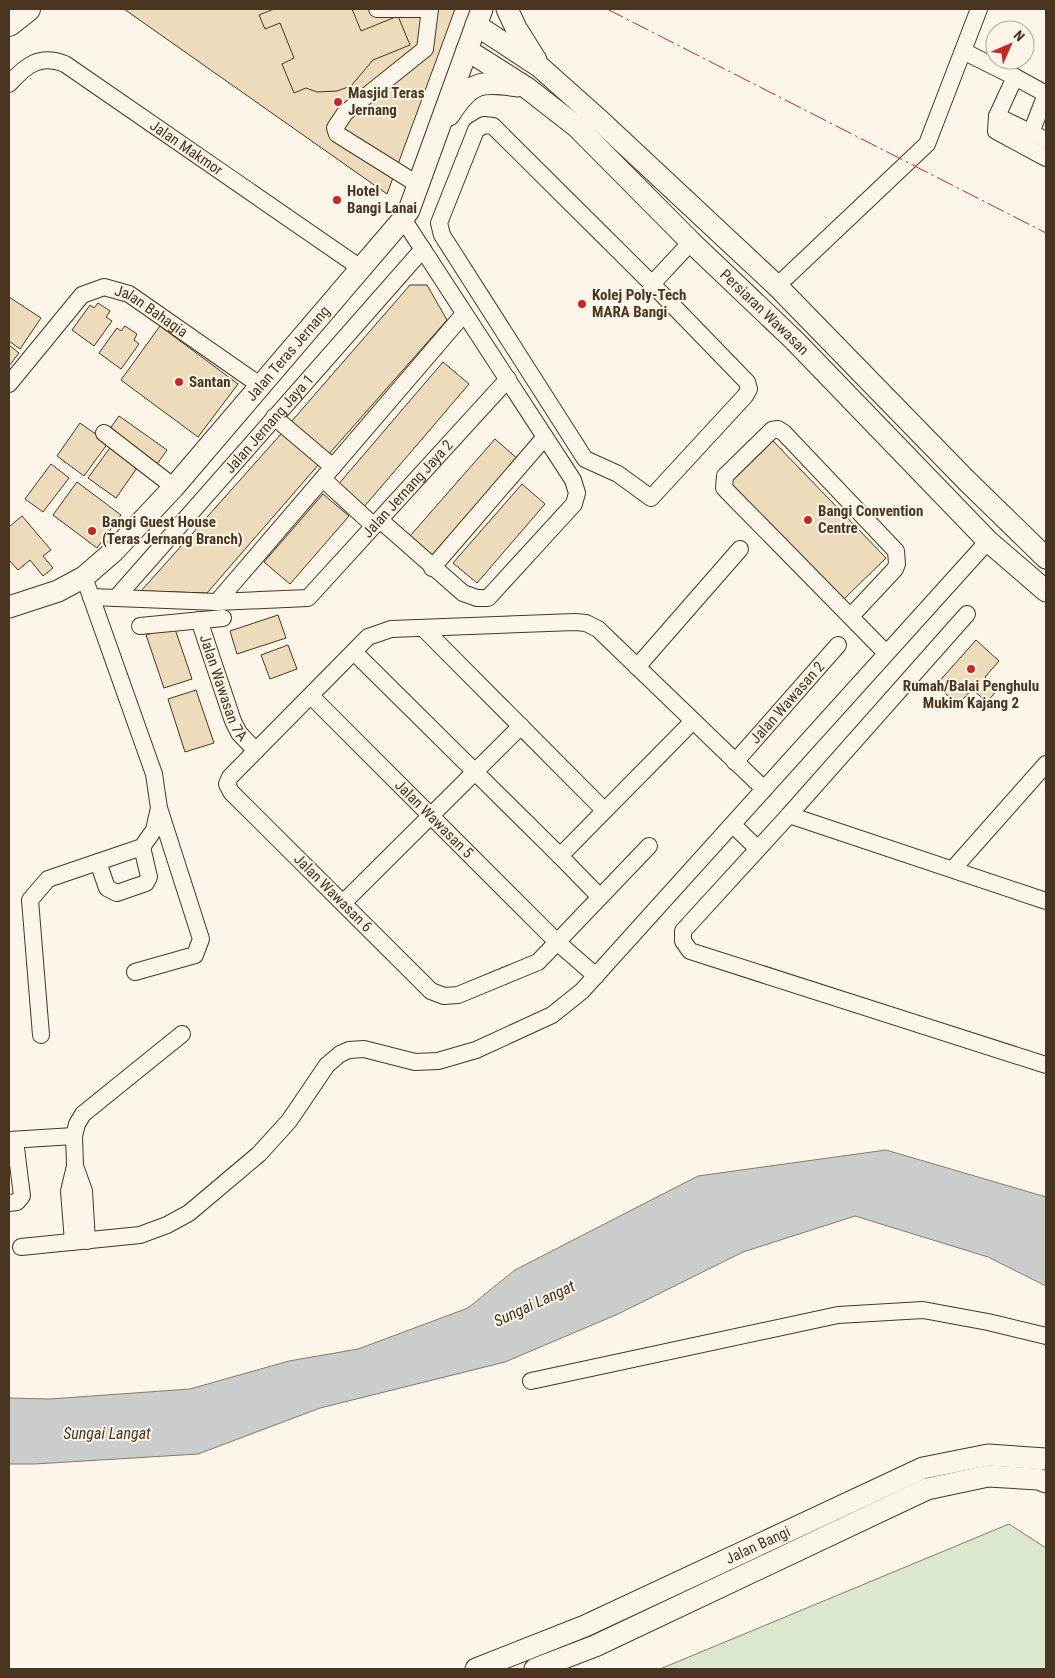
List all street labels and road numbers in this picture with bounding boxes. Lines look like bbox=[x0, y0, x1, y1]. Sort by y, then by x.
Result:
street label: Jalan Makmor bbox=[146, 116, 226, 179]
street label: Persiaran Wawasan bbox=[716, 266, 813, 359]
street label: Jalan Bahagia bbox=[113, 281, 191, 341]
street label: Jalan Teras Jernang bbox=[242, 302, 334, 405]
street label: Jalan Jernang Jaya 1 bbox=[221, 371, 318, 477]
street label: Jalan Jernang Jaya 2 bbox=[359, 436, 457, 541]
street label: Jalan Wawasan 7A bbox=[196, 632, 251, 745]
street label: Jalan Wawasan 2 bbox=[746, 658, 828, 747]
street label: Jalan Wawasan 5 bbox=[391, 776, 477, 862]
street label: Jalan Wawasan 6 bbox=[290, 850, 376, 936]
street label: Jalan Bangi bbox=[723, 1522, 793, 1568]

